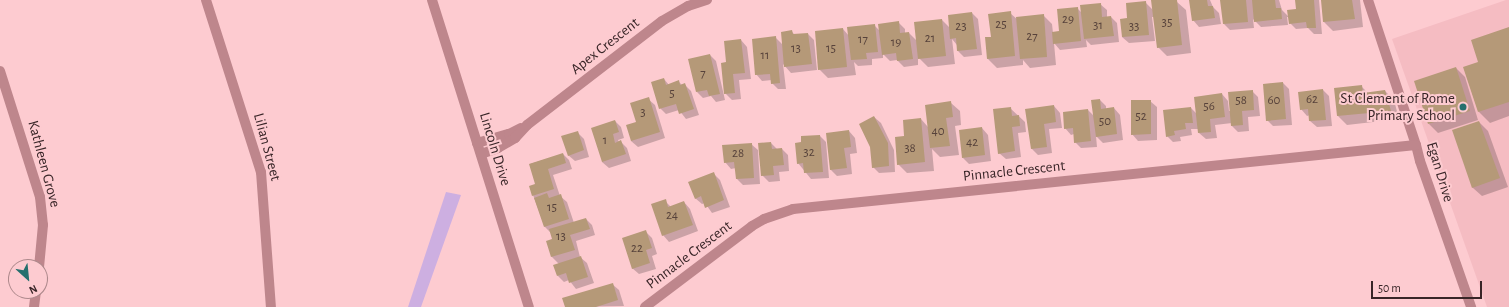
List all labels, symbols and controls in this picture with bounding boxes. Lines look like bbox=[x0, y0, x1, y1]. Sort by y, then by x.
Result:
house number: 29 bbox=[1062, 12, 1074, 28]
street label: Apex Crescent bbox=[567, 14, 643, 78]
house number: 35 bbox=[1162, 15, 1172, 31]
house number: 25 bbox=[995, 17, 1007, 33]
house number: 31 bbox=[1093, 18, 1103, 34]
house number: 23 bbox=[955, 19, 967, 35]
house number: 33 bbox=[1129, 19, 1139, 35]
house number: 27 bbox=[1026, 29, 1038, 45]
house number: 21 bbox=[925, 31, 935, 47]
house number: 17 bbox=[858, 32, 868, 48]
house number: 19 bbox=[891, 35, 901, 51]
house number: 13 bbox=[791, 41, 801, 57]
house number: 15 bbox=[826, 41, 836, 57]
house number: 11 bbox=[761, 48, 769, 64]
house number: 7 bbox=[700, 66, 706, 82]
house number: 5 bbox=[669, 86, 675, 102]
place label: St Clement of Rome Primary School bbox=[1340, 89, 1455, 124]
house number: 62 bbox=[1306, 92, 1318, 108]
house number: 58 bbox=[1235, 93, 1247, 109]
house number: 60 bbox=[1268, 93, 1280, 109]
house number: 56 bbox=[1203, 99, 1215, 115]
marker: St Clement of Rome Primary School bbox=[1458, 102, 1468, 112]
house number: 3 bbox=[640, 105, 646, 121]
house number: 52 bbox=[1135, 109, 1147, 125]
street label: Lincoln Drive bbox=[475, 110, 515, 188]
street label: Lilian Street bbox=[249, 111, 285, 183]
house number: 50 bbox=[1099, 114, 1111, 130]
street label: Kathleen Grove bbox=[24, 119, 64, 209]
house number: 40 bbox=[931, 124, 945, 140]
house number: 1 bbox=[603, 133, 607, 149]
house number: 42 bbox=[966, 135, 978, 151]
street label: Egan Drive bbox=[1422, 140, 1458, 204]
house number: 38 bbox=[904, 141, 916, 157]
house number: 32 bbox=[803, 145, 815, 161]
house number: 28 bbox=[732, 146, 744, 162]
street label: Pinnacle Crescent bbox=[962, 157, 1066, 185]
house number: 15 bbox=[547, 200, 557, 216]
house number: 24 bbox=[666, 208, 678, 224]
street label: Pinnacle Crescent bbox=[643, 217, 735, 293]
house number: 13 bbox=[556, 229, 566, 245]
house number: 22 bbox=[631, 241, 643, 257]
north arrow bbox=[8, 259, 48, 299]
scale bar bbox=[1373, 273, 1484, 299]
text: 50 m bbox=[1378, 282, 1401, 294]
text: N bbox=[27, 283, 39, 296]

